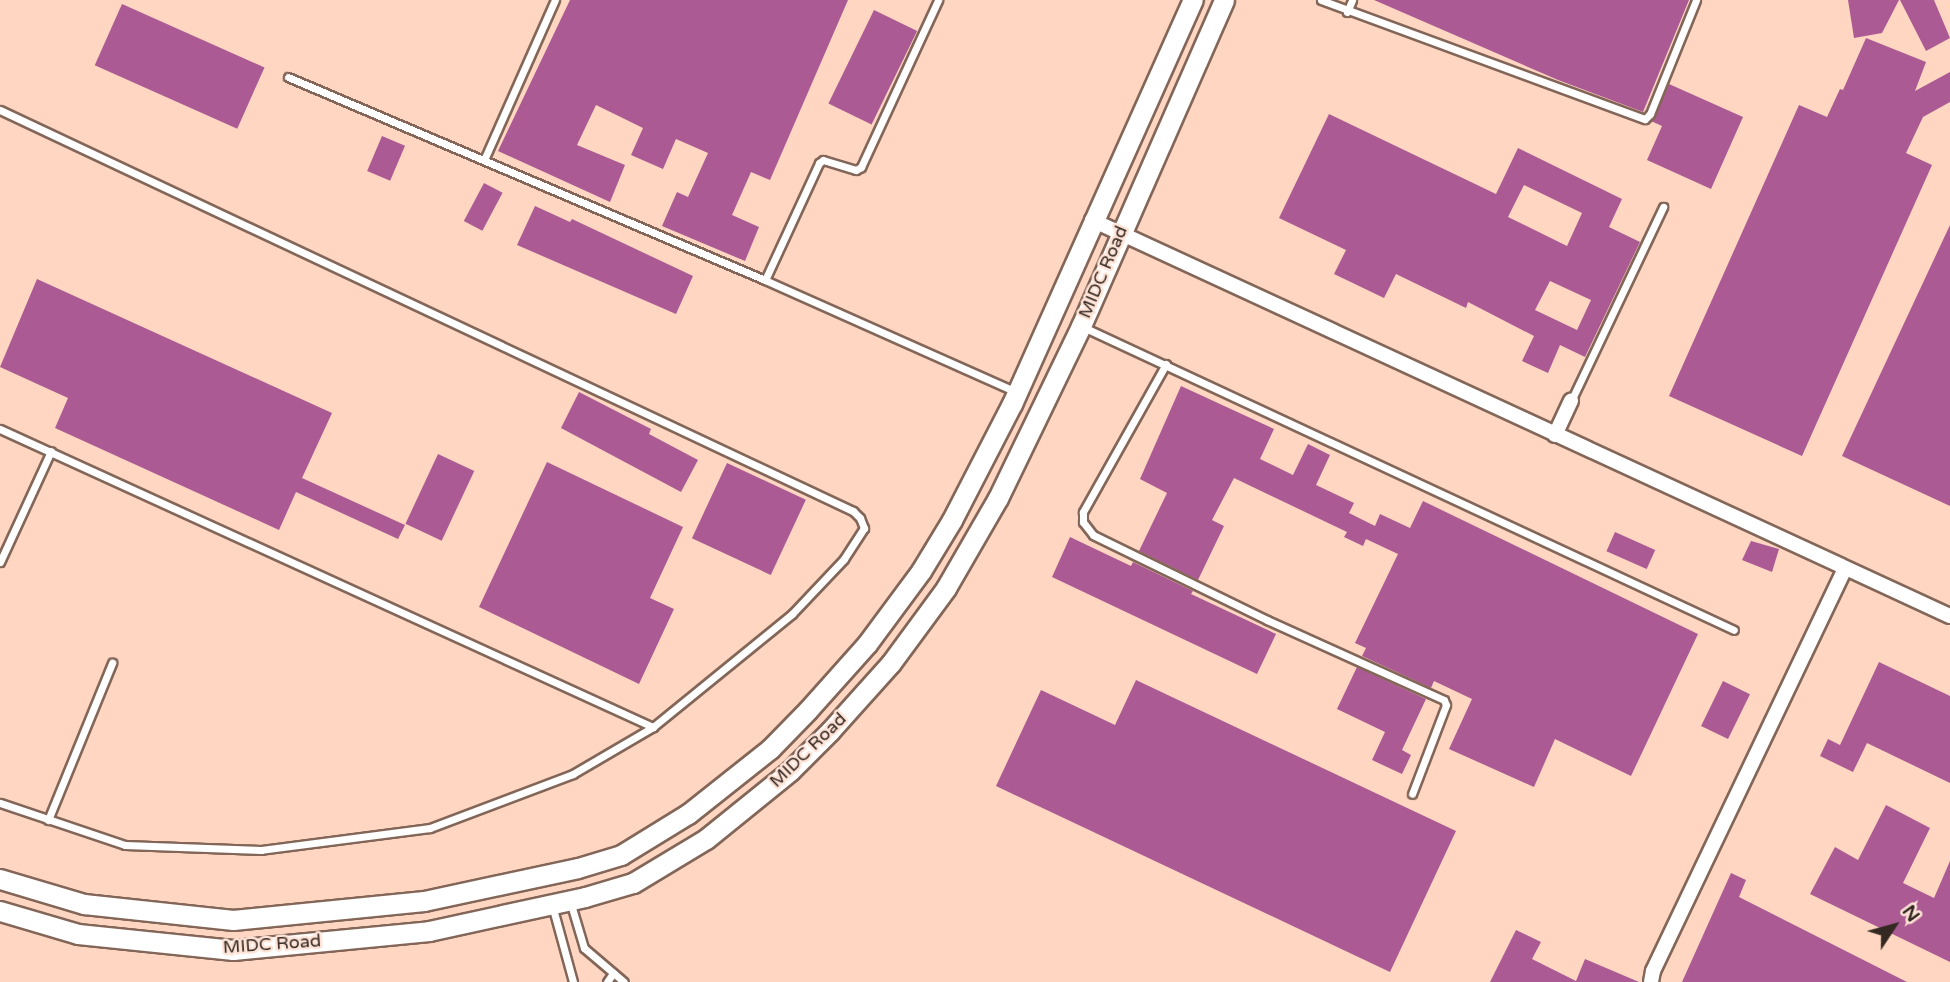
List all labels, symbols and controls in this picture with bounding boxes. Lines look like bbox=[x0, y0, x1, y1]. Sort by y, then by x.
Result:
street label: MIDC Road bbox=[1074, 222, 1132, 322]
street label: MIDC Road bbox=[765, 708, 851, 792]
north arrow bbox=[1859, 891, 1929, 961]
text: N bbox=[1898, 901, 1924, 926]
street label: MIDC Road bbox=[222, 930, 322, 958]

